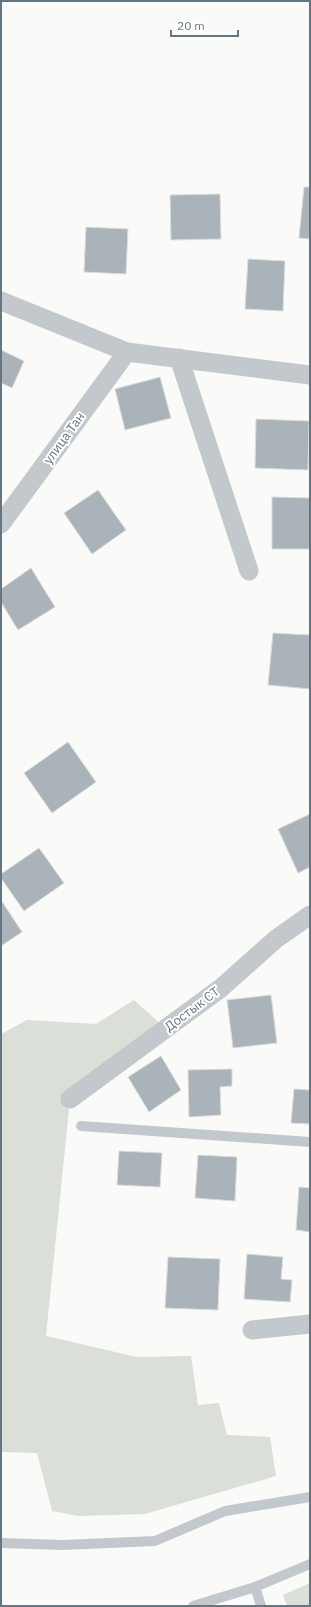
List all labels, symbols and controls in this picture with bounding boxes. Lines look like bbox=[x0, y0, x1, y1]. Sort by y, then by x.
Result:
scale bar bbox=[171, 12, 238, 38]
text: 20 m bbox=[177, 18, 205, 33]
street label: улица Тан bbox=[39, 409, 89, 467]
street label: Достык СТ bbox=[161, 982, 223, 1035]

